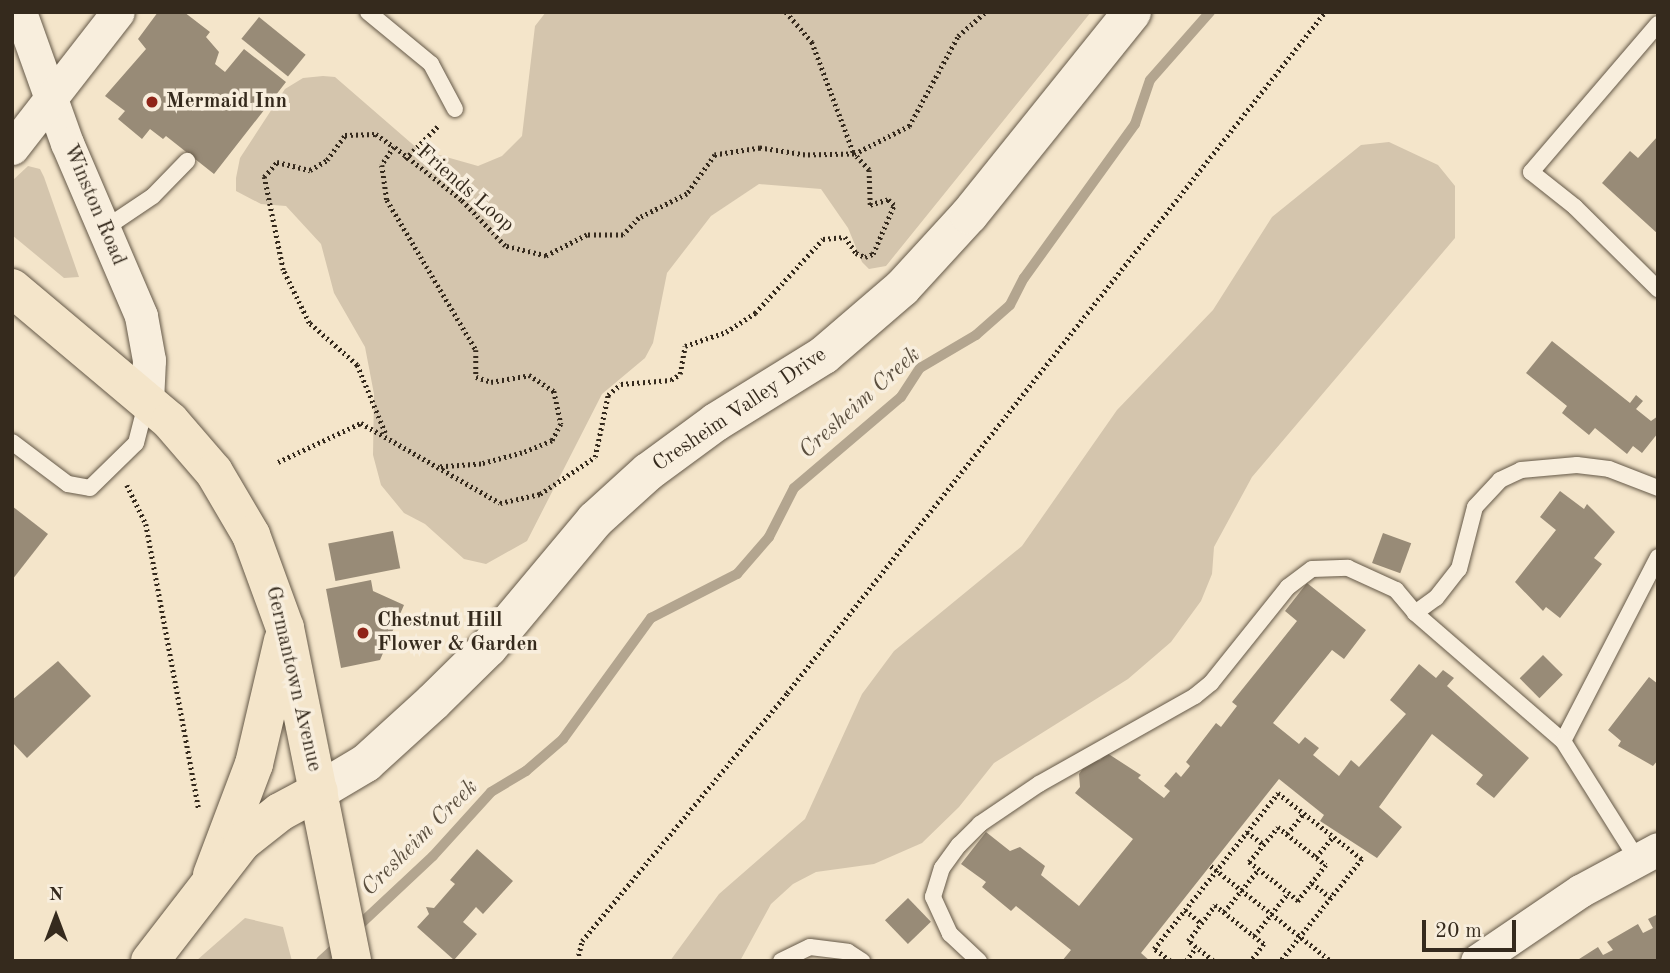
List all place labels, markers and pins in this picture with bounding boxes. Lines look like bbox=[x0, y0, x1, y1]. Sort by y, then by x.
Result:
place label: Mermaid Inn bbox=[166, 89, 287, 115]
marker: Mermaid Inn bbox=[144, 94, 160, 110]
place label: Chestnut Hill Flower & Garden bbox=[377, 608, 538, 658]
marker: Chestnut Hill Flower & Garden bbox=[355, 625, 371, 641]

